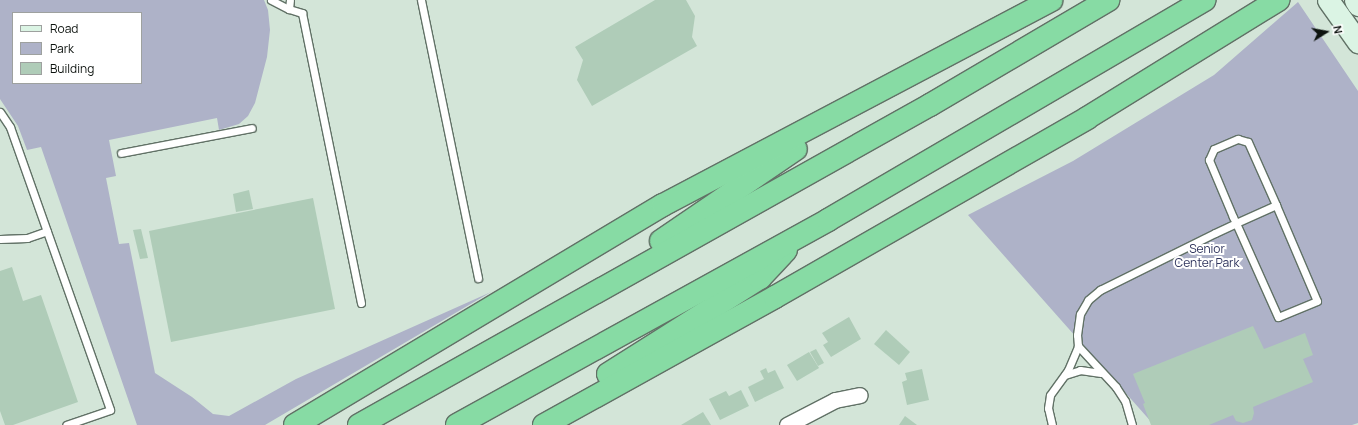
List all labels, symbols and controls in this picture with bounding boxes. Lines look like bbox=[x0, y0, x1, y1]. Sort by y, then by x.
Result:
legend bbox=[12, 12, 142, 84]
north arrow bbox=[1306, 12, 1346, 52]
text: Road bbox=[50, 20, 78, 37]
text: N bbox=[1330, 24, 1346, 35]
text: Park bbox=[50, 40, 74, 57]
text: Building bbox=[50, 60, 94, 77]
park label: Senior Center Park bbox=[1175, 242, 1239, 270]

